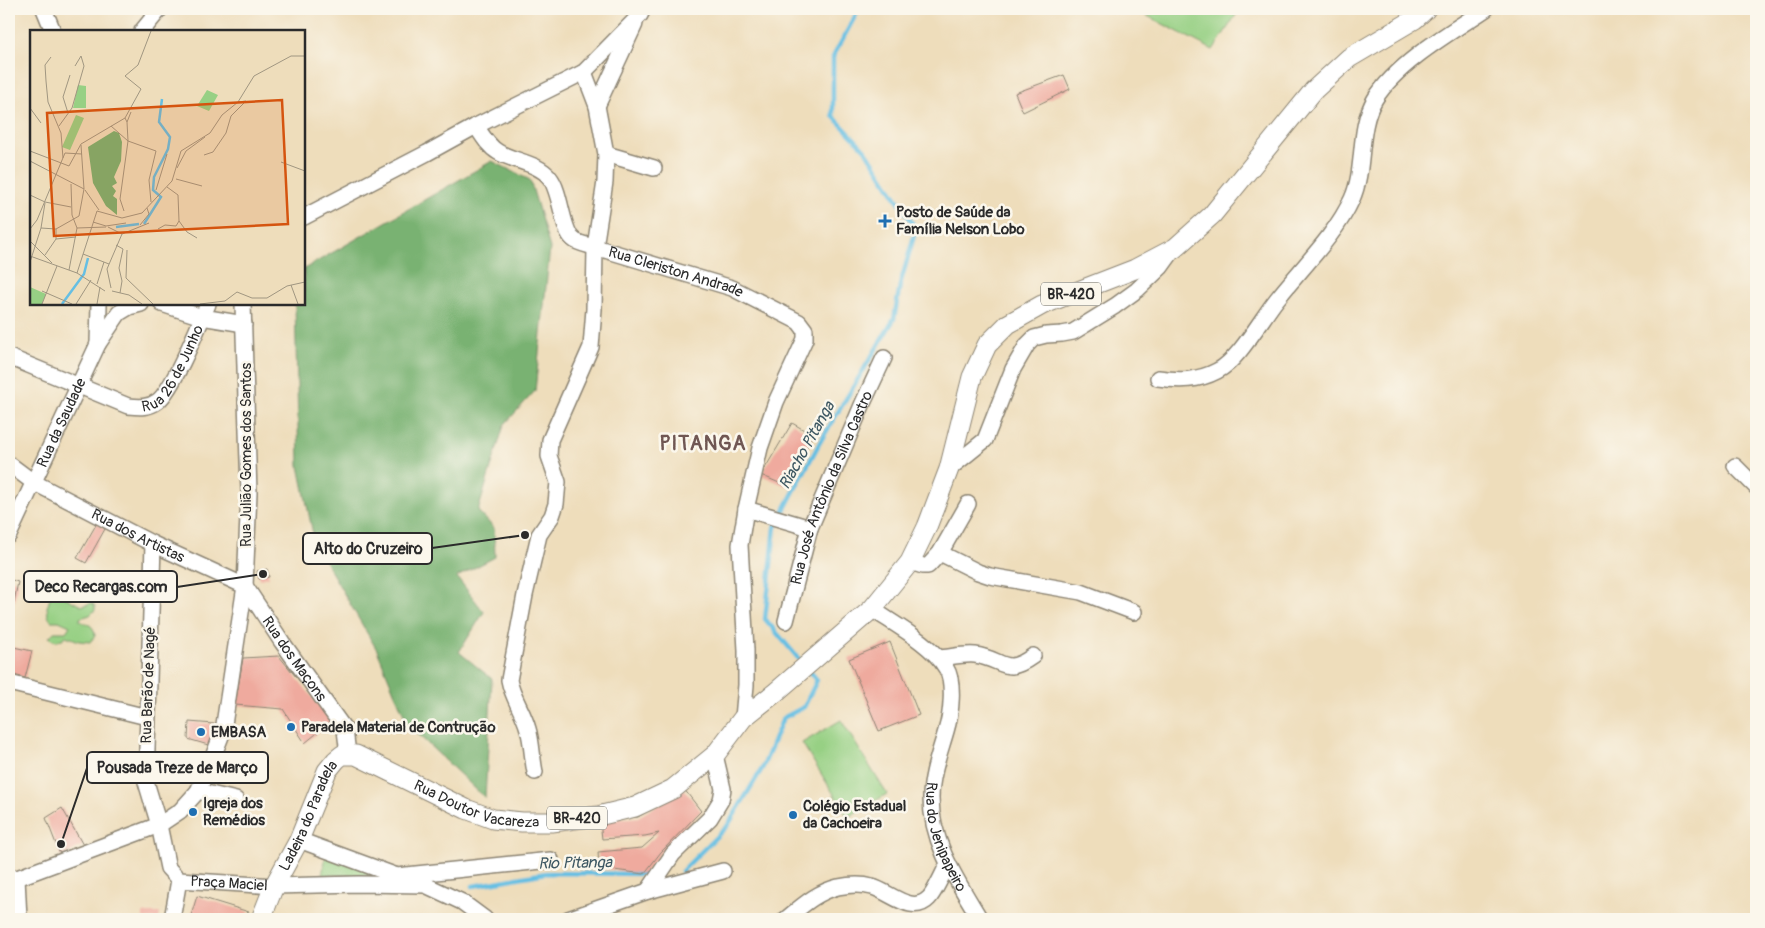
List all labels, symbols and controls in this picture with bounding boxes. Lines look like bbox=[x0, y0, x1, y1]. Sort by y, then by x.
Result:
inset map bbox=[30, 30, 305, 305]
place label: Posto de Saúde da Família Nelson Lobo bbox=[896, 203, 1025, 239]
marker: Posto de Saúde da Família Nelson Lobo bbox=[878, 214, 892, 228]
street label: Rua Cleriston Andrade bbox=[606, 243, 747, 302]
road number: BR-420 bbox=[1041, 282, 1101, 306]
street label: Rua 26 de Junho bbox=[140, 322, 208, 417]
street label: Rua Julião Gomes dos Santos bbox=[237, 363, 256, 547]
street label: Rua da Saudade bbox=[33, 375, 91, 470]
street label: Rua José Antônio da Silva Castro bbox=[787, 388, 877, 587]
water label: Riacho Pitanga bbox=[775, 397, 840, 493]
district label: PITANGA bbox=[660, 431, 746, 456]
street label: Rua dos Artistas bbox=[88, 505, 188, 567]
callout: Alto do Cruzeiro bbox=[303, 533, 432, 564]
text: Alto do Cruzeiro bbox=[314, 539, 423, 559]
callout: Deco Recargas.com bbox=[24, 571, 177, 602]
text: Deco Recargas.com bbox=[34, 577, 168, 597]
street label: Rua dos Maçons bbox=[258, 613, 331, 706]
street label: Rua Barão de Nagé bbox=[137, 626, 160, 744]
place label: Paradela Material de Contrução bbox=[301, 718, 495, 737]
marker: Paradela Material de Contrução bbox=[285, 721, 297, 733]
place label: EMBASA bbox=[211, 723, 267, 742]
marker: EMBASA bbox=[195, 726, 207, 738]
callout: Pousada Treze de Março bbox=[87, 752, 268, 783]
street label: Ladeira do Paradela bbox=[275, 756, 342, 874]
text: Pousada Treze de Março bbox=[96, 758, 258, 778]
street label: Rua Doutor Vacareza bbox=[411, 776, 539, 832]
street label: Rua do Jenipapeiro bbox=[921, 781, 971, 895]
place label: Igreja dos Remédios bbox=[203, 794, 265, 830]
place label: Colégio Estadual da Cachoeira bbox=[803, 797, 906, 833]
marker: Igreja dos Remédios bbox=[187, 806, 199, 818]
road number: BR-420 bbox=[547, 806, 607, 830]
marker: Colégio Estadual da Cachoeira bbox=[787, 809, 799, 821]
water label: Rio Pitanga bbox=[538, 852, 614, 874]
street label: Praça Maciel bbox=[190, 872, 268, 896]

